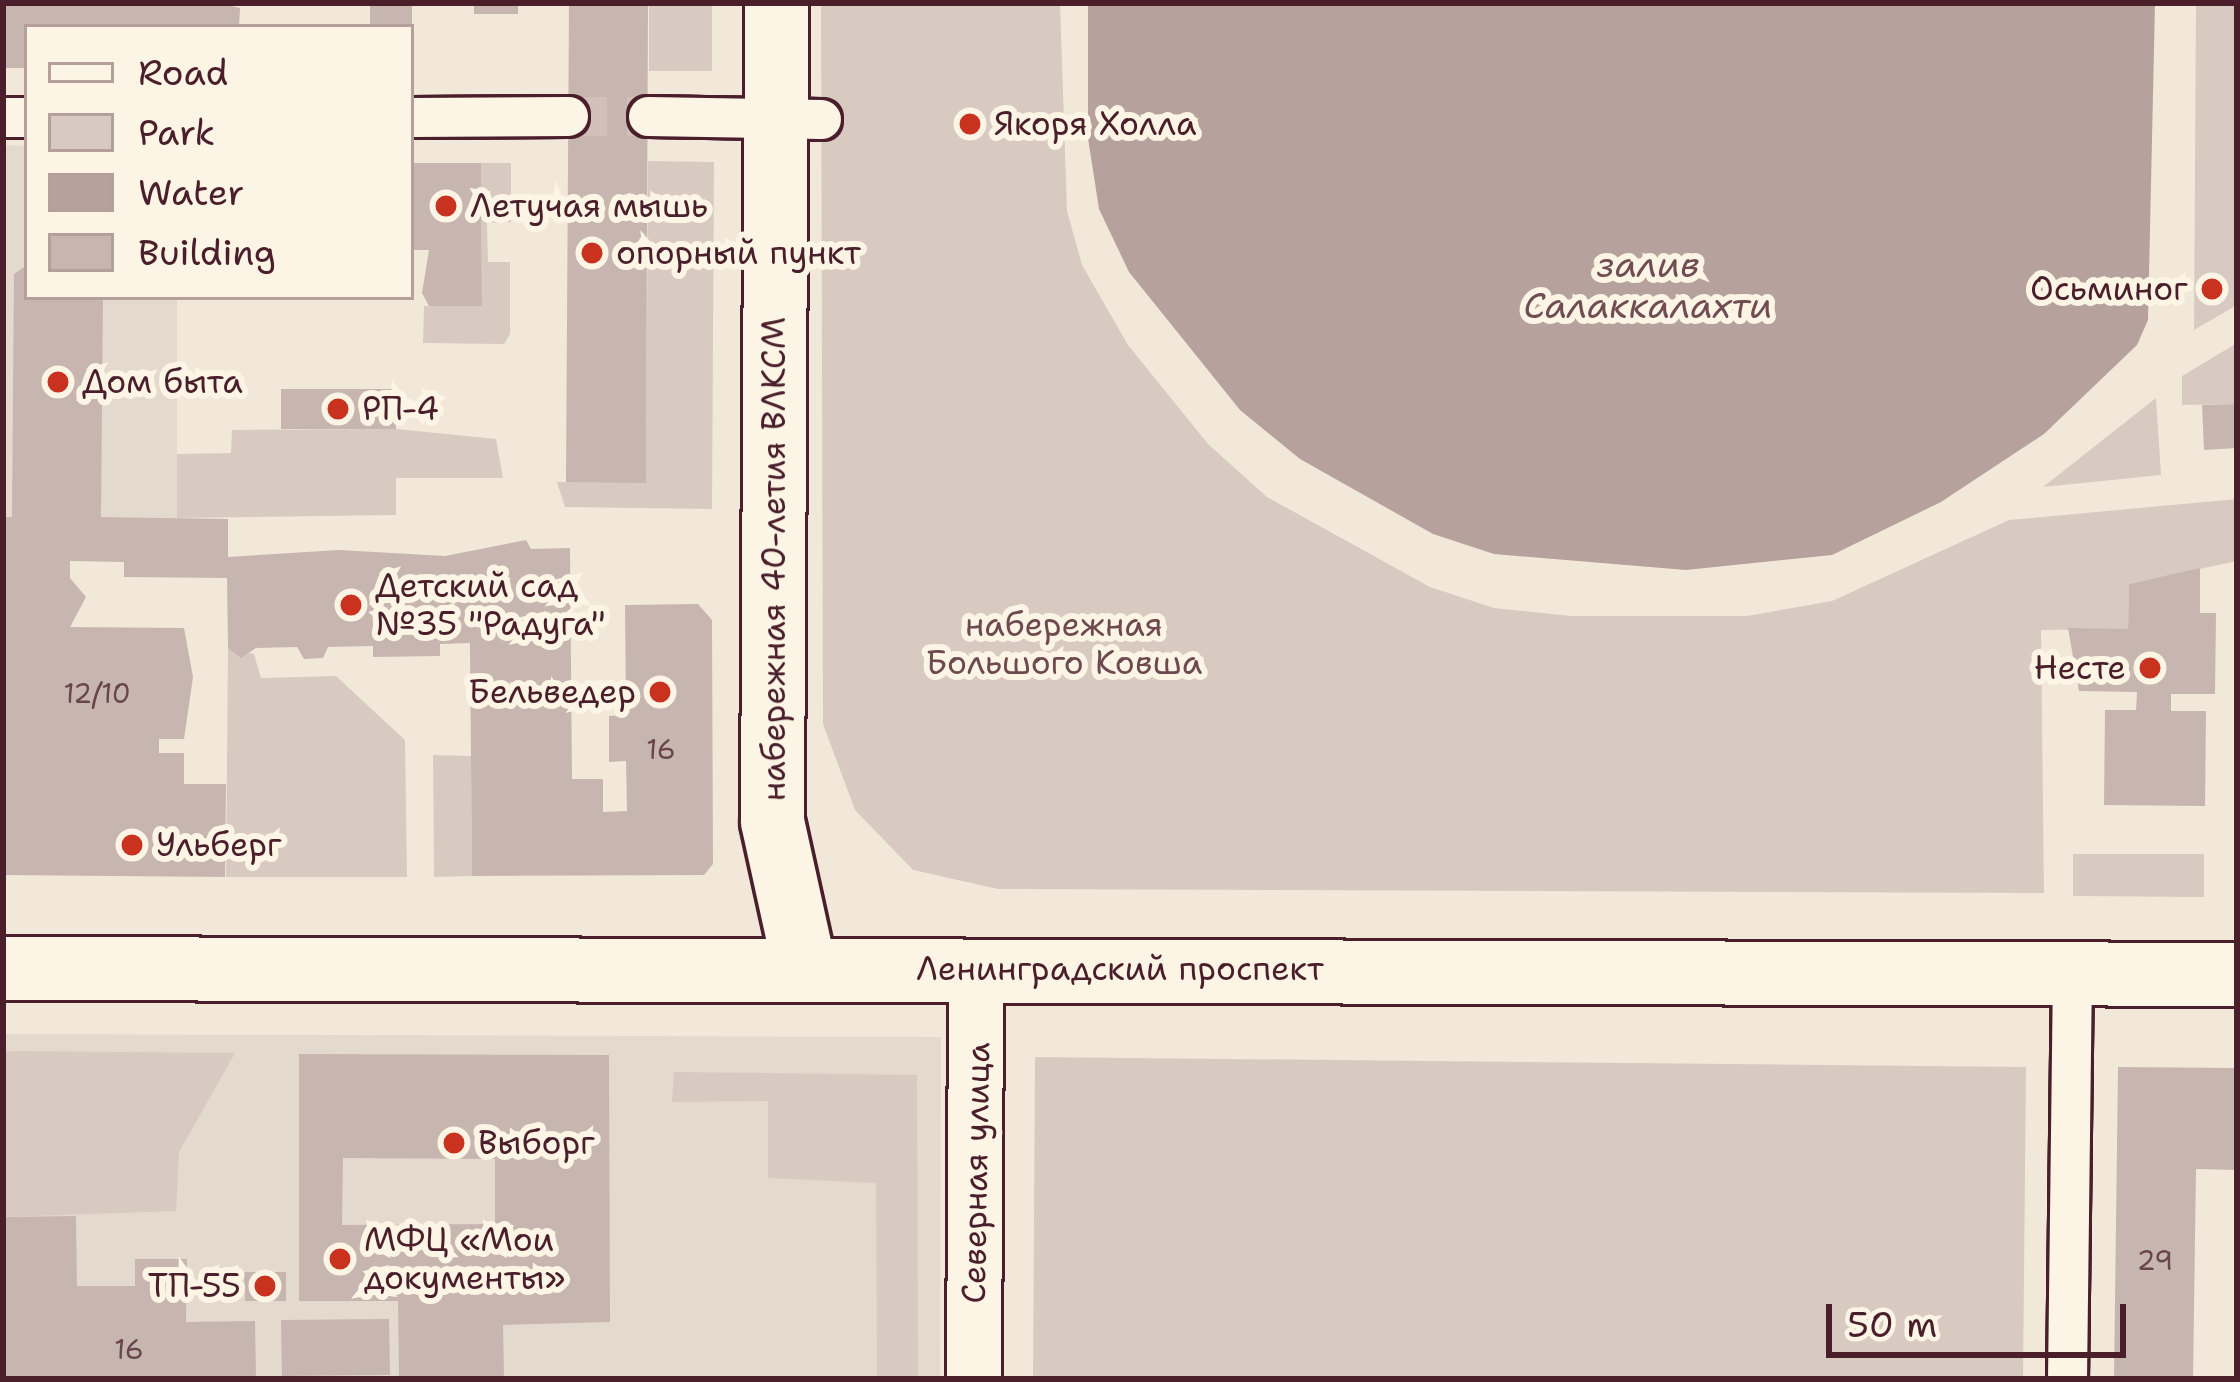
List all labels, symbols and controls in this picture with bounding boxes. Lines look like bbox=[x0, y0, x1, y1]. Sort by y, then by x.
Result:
legend bbox=[24, 24, 414, 300]
text: Road bbox=[138, 48, 228, 97]
place label: Якоря Холла bbox=[994, 104, 1196, 144]
text: Park bbox=[138, 108, 215, 157]
marker: Якоря Холла bbox=[957, 111, 983, 137]
text: Water bbox=[138, 168, 244, 217]
place label: Летучая мышь bbox=[470, 186, 708, 226]
marker: Летучая мышь bbox=[433, 193, 459, 219]
text: Building bbox=[138, 228, 276, 277]
place label: опорный пункт bbox=[616, 233, 861, 273]
marker: опорный пункт bbox=[579, 240, 605, 266]
water label: залив Салаккалахти bbox=[1523, 242, 1773, 327]
place label: Осьминог bbox=[2030, 269, 2188, 309]
marker: Осьминог bbox=[2199, 276, 2225, 302]
street label: набережная 40-летия ВЛКСМ bbox=[754, 317, 794, 801]
place label: Дом быта bbox=[82, 362, 243, 402]
marker: Дом быта bbox=[45, 369, 71, 395]
place label: РП-4 bbox=[362, 389, 439, 429]
marker: РП-4 bbox=[325, 396, 351, 422]
place label: Детский сад №35 "Радуга" bbox=[375, 566, 606, 644]
marker: Детский сад №35 "Радуга" bbox=[338, 592, 364, 618]
park label: набережная Большого Ковша bbox=[926, 605, 1202, 683]
place label: Несте bbox=[2034, 648, 2126, 688]
marker: Несте bbox=[2137, 655, 2163, 681]
place label: Бельведер bbox=[468, 672, 636, 712]
house number: 12/10 bbox=[63, 678, 131, 710]
marker: Бельведер bbox=[647, 679, 673, 705]
house number: 16 bbox=[646, 734, 676, 766]
place label: Ульберг bbox=[156, 825, 282, 865]
marker: Ульберг bbox=[119, 832, 145, 858]
street label: Ленинградский проспект bbox=[916, 949, 1324, 989]
street label: Северная улица bbox=[954, 1042, 998, 1304]
place label: Выборг bbox=[478, 1123, 595, 1163]
marker: Выборг bbox=[441, 1130, 467, 1156]
place label: МФЦ «Мои документы» bbox=[364, 1220, 566, 1298]
house number: 29 bbox=[2137, 1245, 2173, 1277]
marker: МФЦ «Мои документы» bbox=[327, 1246, 353, 1272]
place label: ТП-55 bbox=[148, 1266, 241, 1306]
marker: ТП-55 bbox=[252, 1273, 278, 1299]
scale bar bbox=[1832, 1280, 2132, 1354]
text: 50 m bbox=[1847, 1300, 1937, 1349]
house number: 16 bbox=[114, 1334, 144, 1366]

